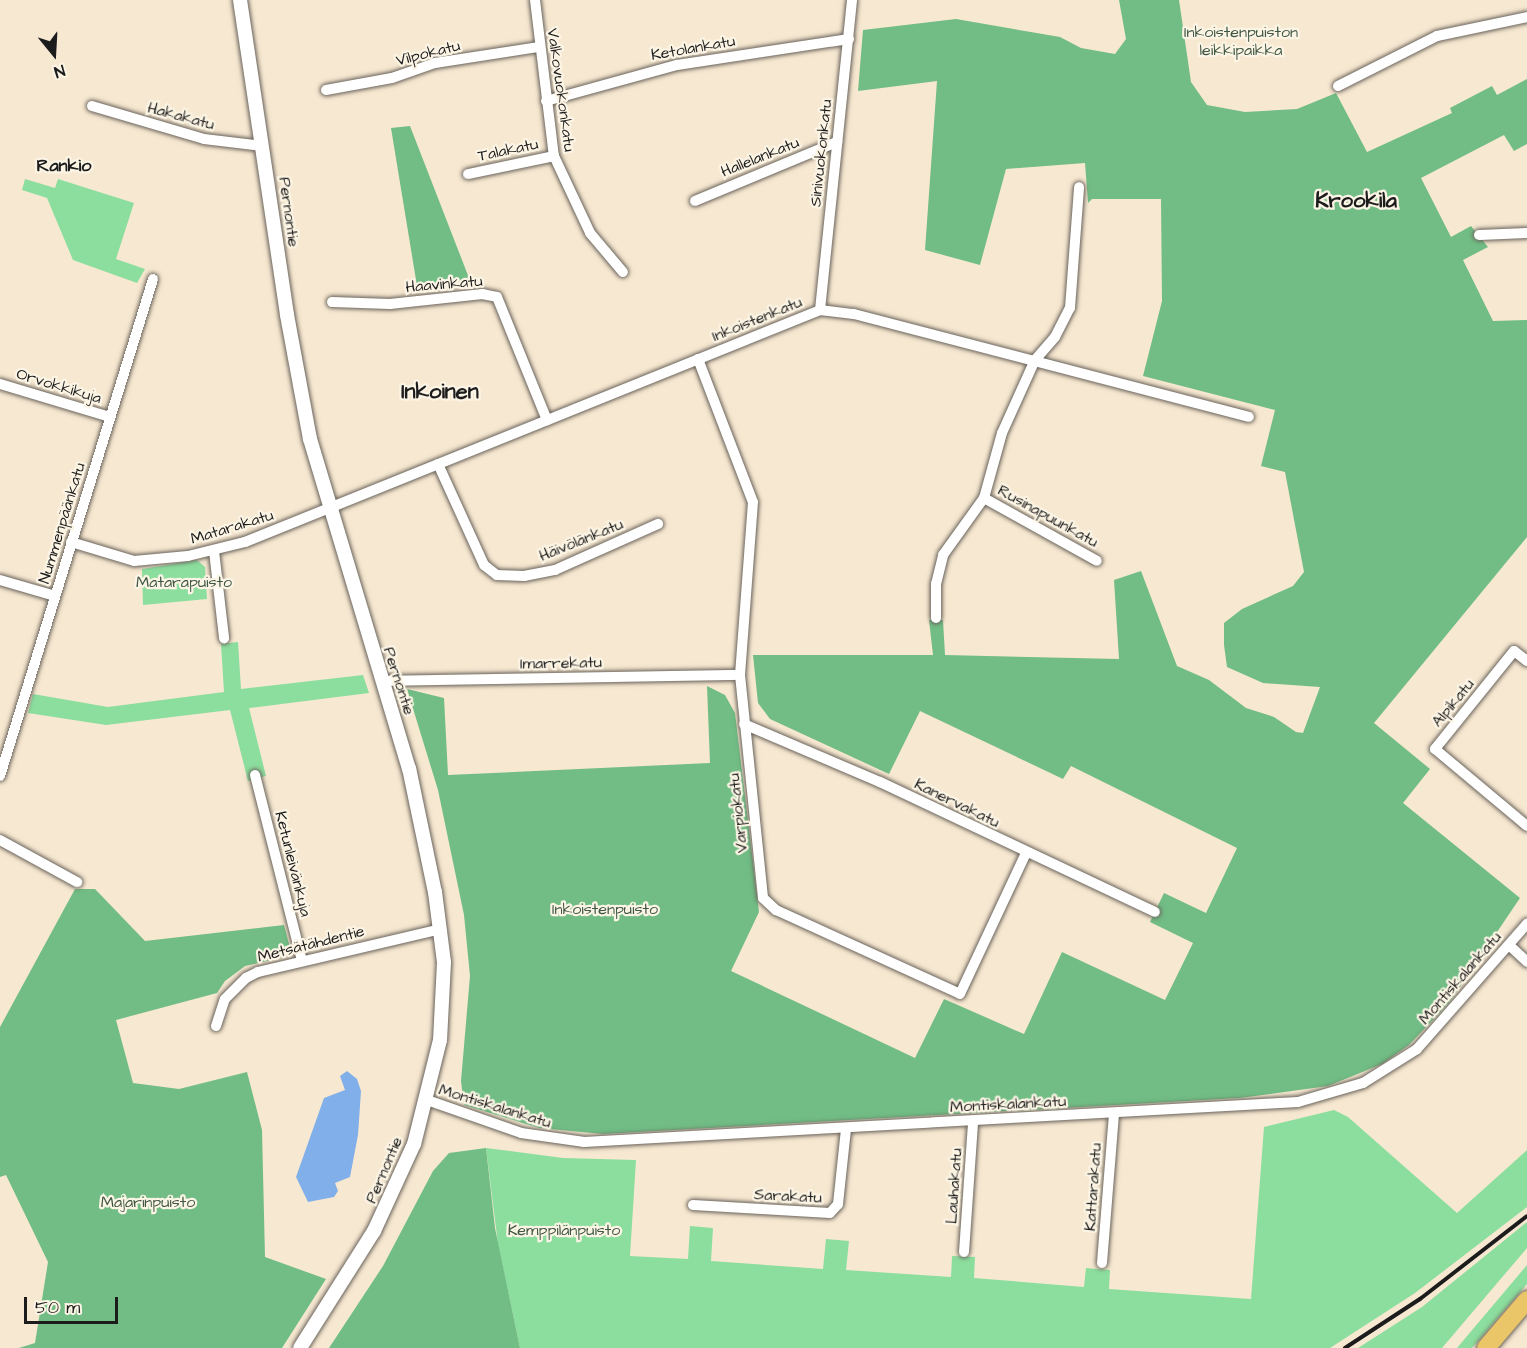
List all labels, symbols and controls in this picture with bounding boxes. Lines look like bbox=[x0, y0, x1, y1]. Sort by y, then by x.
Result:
park label: Inkoistenpuiston leikkipaikka bbox=[1184, 22, 1298, 60]
north arrow bbox=[24, 24, 84, 84]
street label: Valkovuokonkatu bbox=[543, 27, 579, 153]
street label: Ketolankatu bbox=[649, 31, 737, 65]
street label: Vilpokatu bbox=[394, 36, 462, 70]
text: N bbox=[51, 59, 68, 83]
street label: Hakakatu bbox=[146, 98, 216, 134]
street label: Sinivuokonkatu bbox=[806, 98, 836, 208]
street label: Hallelankatu bbox=[718, 133, 802, 181]
street label: Talakatu bbox=[476, 134, 540, 166]
district label: Rankio bbox=[37, 155, 91, 177]
street label: Pernontie bbox=[275, 176, 303, 248]
district label: Krookila bbox=[1315, 188, 1397, 214]
street label: Haavinkatu bbox=[405, 271, 483, 297]
street label: Inkoistenkatu bbox=[709, 292, 805, 346]
street label: Orvokkikuja bbox=[14, 364, 104, 408]
district label: Inkoinen bbox=[401, 379, 479, 405]
street label: Nummenpäänkatu bbox=[34, 460, 90, 586]
street label: Rusinapuunkatu bbox=[994, 480, 1102, 552]
street label: Matarakatu bbox=[188, 505, 276, 549]
street label: Häivölänkatu bbox=[536, 514, 626, 566]
park label: Matarapuisto bbox=[136, 572, 232, 592]
street label: Pernontie bbox=[379, 645, 419, 717]
street label: Imarrekatu bbox=[520, 653, 602, 673]
street label: Alpikatu bbox=[1428, 675, 1478, 731]
street label: Varpiokatu bbox=[724, 772, 752, 854]
street label: Kanervakatu bbox=[911, 774, 1003, 832]
street label: Ketunleivänkuja bbox=[271, 809, 315, 919]
park label: Inkoistenpuisto bbox=[552, 899, 658, 919]
street label: Metsätähdentie bbox=[256, 921, 366, 967]
street label: Montiskalankatu bbox=[1415, 928, 1505, 1028]
street label: Montiskalankatu bbox=[437, 1080, 553, 1132]
street label: Montiskalankatu bbox=[949, 1091, 1067, 1117]
street label: Pernontie bbox=[361, 1134, 407, 1206]
street label: Kattarakatu bbox=[1080, 1142, 1106, 1232]
street label: Lauhakatu bbox=[942, 1147, 966, 1225]
street label: Sarakatu bbox=[754, 1185, 822, 1207]
park label: Majarinpuisto bbox=[101, 1192, 195, 1212]
park label: Kemppilänpuisto bbox=[508, 1220, 620, 1240]
scale bar bbox=[27, 1285, 122, 1323]
text: 50 m bbox=[35, 1295, 80, 1320]

